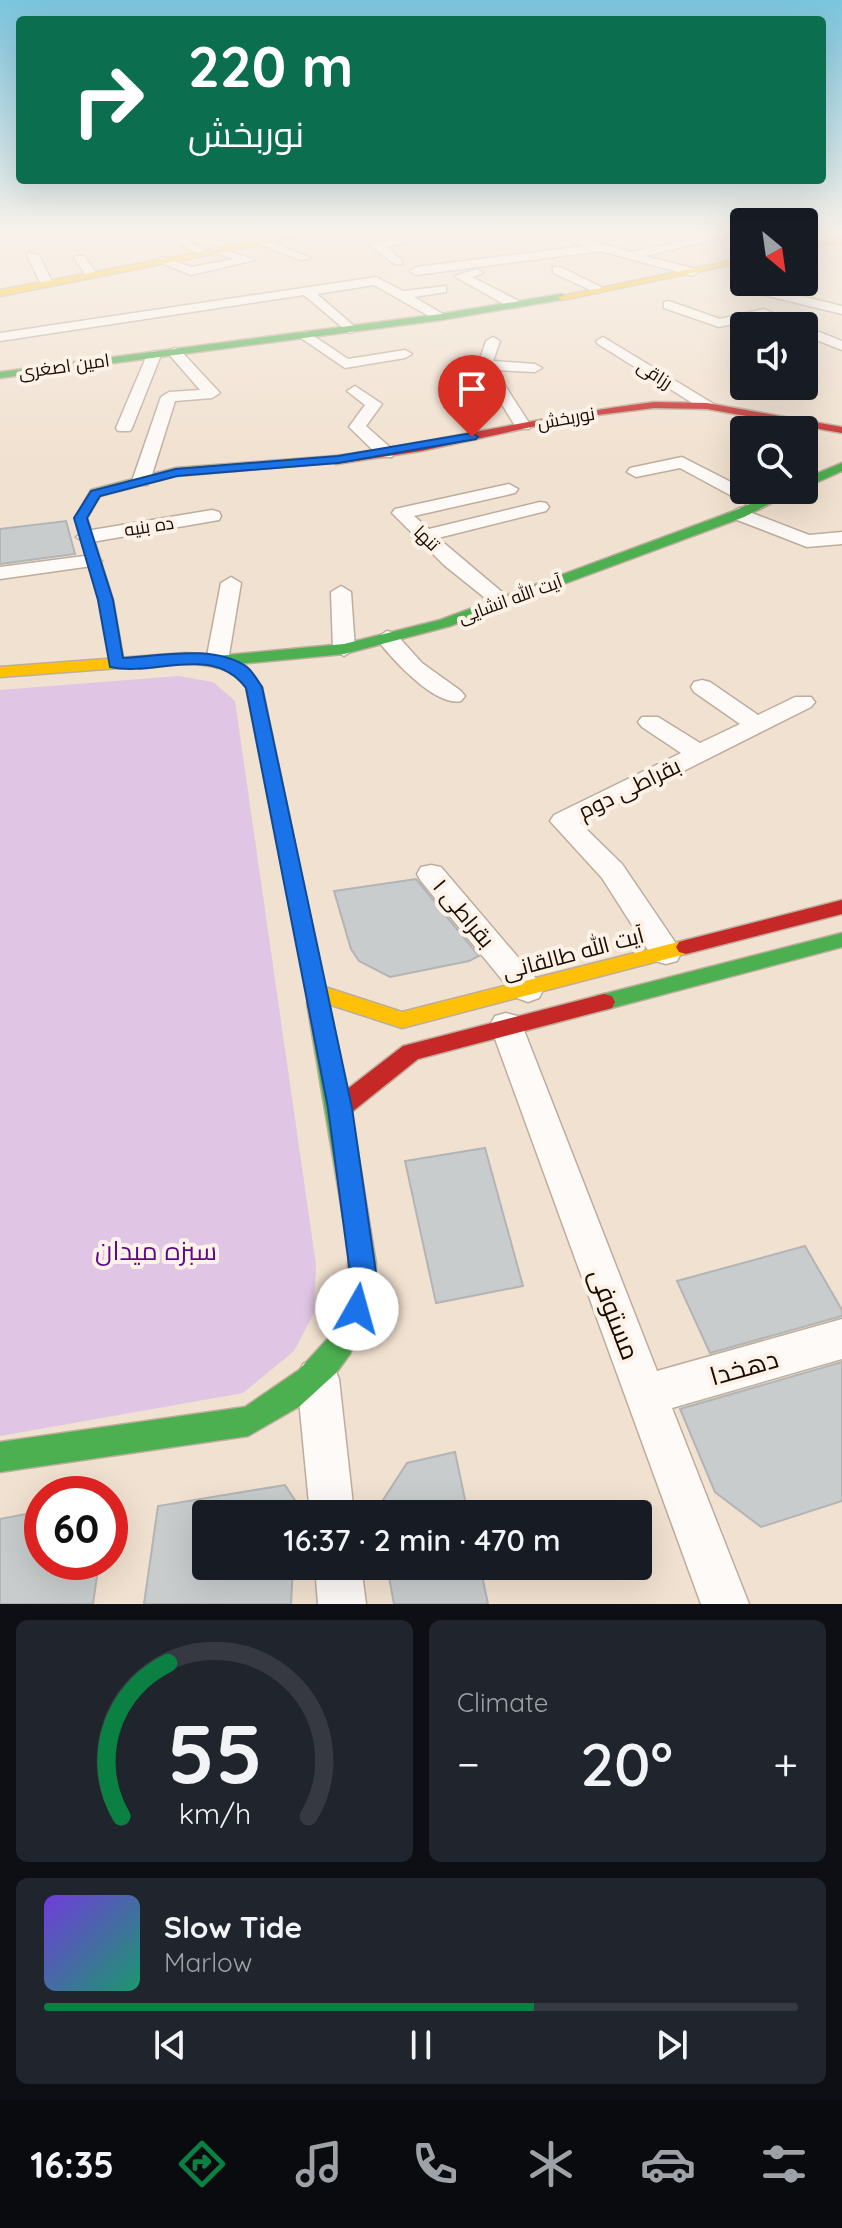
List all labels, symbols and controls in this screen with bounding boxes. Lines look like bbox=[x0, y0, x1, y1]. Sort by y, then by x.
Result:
text: 220 m bbox=[188, 31, 353, 101]
icon: right bbox=[56, 48, 160, 152]
text: نوربخش bbox=[188, 111, 304, 156]
north arrow bbox=[730, 208, 818, 296]
map controls bbox=[730, 208, 818, 504]
button: sound bbox=[730, 312, 818, 400]
street label: امین اصغری bbox=[17, 348, 111, 384]
street label: رزاقی bbox=[633, 354, 677, 394]
pin bbox=[438, 355, 506, 437]
icon: arrive bbox=[450, 367, 494, 411]
street label: نوربخش bbox=[535, 402, 597, 434]
button: search bbox=[730, 416, 818, 504]
street label: ده بنیه bbox=[123, 511, 175, 541]
street label: تنها bbox=[409, 520, 445, 556]
street label: آیت الله انشایی bbox=[455, 569, 565, 628]
street label: بقراطی دوم bbox=[573, 751, 686, 827]
street label: بقراطی ۱ bbox=[427, 873, 501, 953]
street label: آیت الله طالقانی bbox=[499, 921, 647, 985]
park label: سبزه میدان bbox=[95, 1234, 217, 1267]
street label: مستوفی bbox=[583, 1264, 647, 1364]
position arrow bbox=[315, 1267, 399, 1351]
street label: دهخدا bbox=[706, 1342, 782, 1392]
speed limit sign: 60 bbox=[24, 1476, 128, 1580]
text: 16:37 · 2 min · 470 m bbox=[283, 1521, 561, 1559]
text: Climate bbox=[457, 1686, 548, 1719]
text: 55 bbox=[167, 1700, 262, 1804]
text: 20° bbox=[580, 1726, 673, 1801]
text: − bbox=[457, 1736, 480, 1791]
text: + bbox=[773, 1736, 798, 1791]
text: km/h bbox=[178, 1795, 251, 1831]
text: Slow Tide bbox=[164, 1908, 302, 1946]
text: Marlow bbox=[164, 1946, 252, 1979]
icon: previous bbox=[148, 2023, 192, 2067]
icon: pause bbox=[399, 2023, 443, 2067]
icon: next bbox=[650, 2023, 694, 2067]
icon: directions bbox=[174, 2136, 230, 2192]
icon: music bbox=[291, 2136, 347, 2192]
icon: phone bbox=[407, 2136, 463, 2192]
icon: climate bbox=[523, 2136, 579, 2192]
icon: car bbox=[640, 2136, 696, 2192]
icon: filters bbox=[756, 2136, 812, 2192]
text: 16:35 bbox=[30, 2142, 114, 2187]

